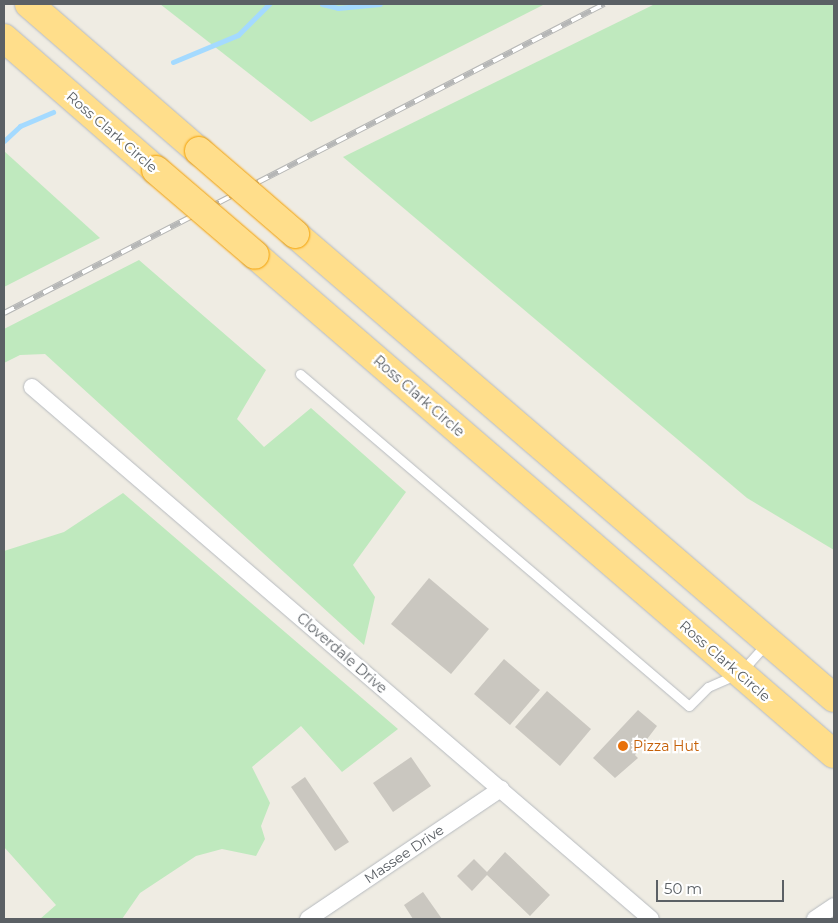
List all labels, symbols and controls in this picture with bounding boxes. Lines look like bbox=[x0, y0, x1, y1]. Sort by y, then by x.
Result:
street label: Ross Clark Circle bbox=[63, 88, 161, 176]
street label: Ross Clark Circle bbox=[370, 352, 468, 440]
street label: Cloverdale Drive bbox=[294, 609, 390, 697]
street label: Ross Clark Circle bbox=[676, 617, 774, 705]
place label: Pizza Hut bbox=[633, 738, 700, 754]
marker: Pizza Hut bbox=[617, 740, 629, 752]
street label: Massee Drive bbox=[361, 821, 447, 887]
scale bar bbox=[658, 870, 786, 902]
text: 50 m bbox=[664, 879, 702, 898]

